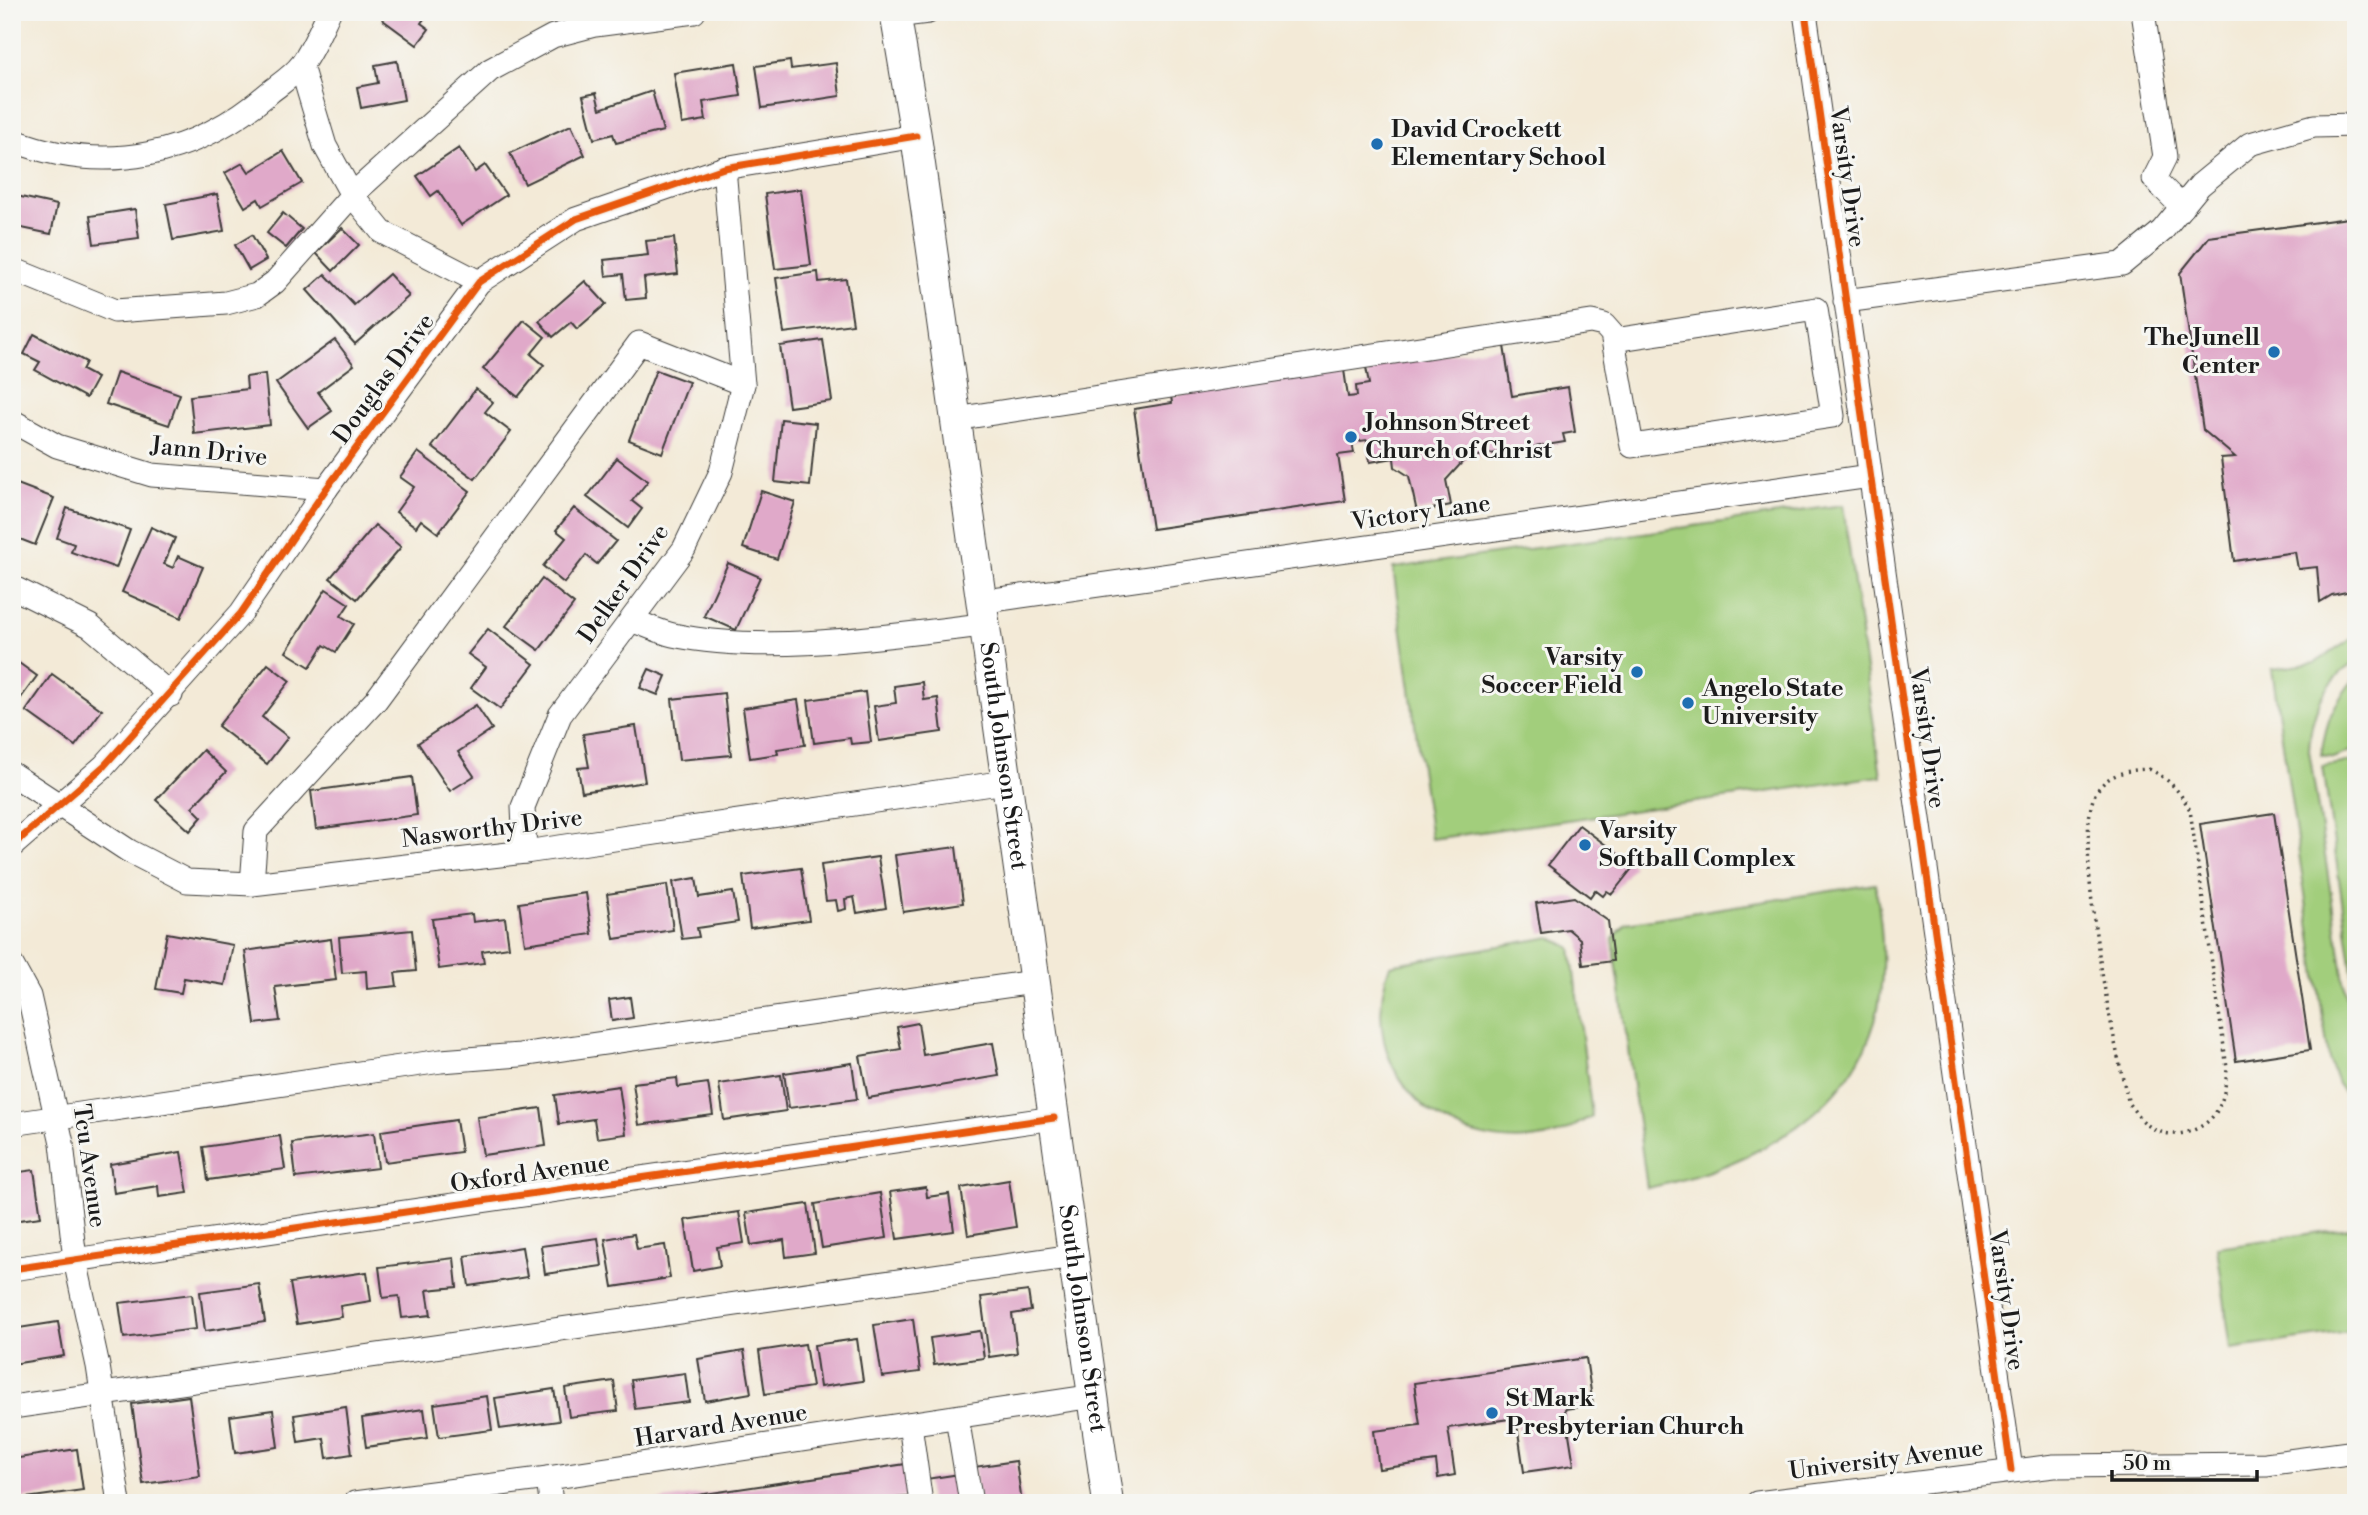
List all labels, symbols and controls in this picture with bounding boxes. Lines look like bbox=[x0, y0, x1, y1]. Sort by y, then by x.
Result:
street label: Varsity Drive bbox=[1822, 104, 1872, 249]
place label: David Crockett Elementary School bbox=[1391, 115, 1606, 173]
marker: David Crockett Elementary School bbox=[1369, 136, 1385, 152]
street label: Douglas Drive bbox=[327, 308, 441, 450]
place label: The Junell Center bbox=[2144, 323, 2260, 381]
marker: The Junell Center bbox=[2266, 344, 2282, 360]
place label: Johnson Street Church of Christ bbox=[1362, 408, 1552, 466]
marker: Johnson Street Church of Christ bbox=[1343, 429, 1359, 445]
street label: Jann Drive bbox=[148, 431, 269, 473]
street label: Victory Lane bbox=[1349, 488, 1492, 538]
street label: Delker Drive bbox=[572, 519, 676, 649]
street label: South Johnson Street bbox=[972, 640, 1034, 873]
place label: Varsity Soccer Field bbox=[1482, 643, 1624, 701]
marker: Varsity Soccer Field bbox=[1629, 664, 1645, 680]
street label: Varsity Drive bbox=[1902, 665, 1952, 810]
place label: Angelo State University bbox=[1701, 674, 1844, 732]
marker: Angelo State University bbox=[1680, 695, 1696, 711]
street label: Nasworthy Drive bbox=[400, 803, 584, 855]
place label: Varsity Softball Complex bbox=[1598, 816, 1796, 874]
marker: Varsity Softball Complex bbox=[1577, 837, 1593, 853]
street label: Tcu Avenue bbox=[65, 1102, 113, 1230]
street label: Oxford Avenue bbox=[448, 1148, 612, 1200]
street label: South Johnson Street bbox=[1051, 1203, 1113, 1435]
street label: Varsity Drive bbox=[1981, 1227, 2031, 1372]
place label: St Mark Presbyterian Church bbox=[1506, 1384, 1744, 1442]
street label: Harvard Avenue bbox=[632, 1398, 810, 1454]
marker: St Mark Presbyterian Church bbox=[1484, 1405, 1500, 1421]
street label: University Avenue bbox=[1787, 1433, 1985, 1487]
scale bar bbox=[2112, 1438, 2258, 1482]
text: 50 m bbox=[2123, 1451, 2171, 1477]

